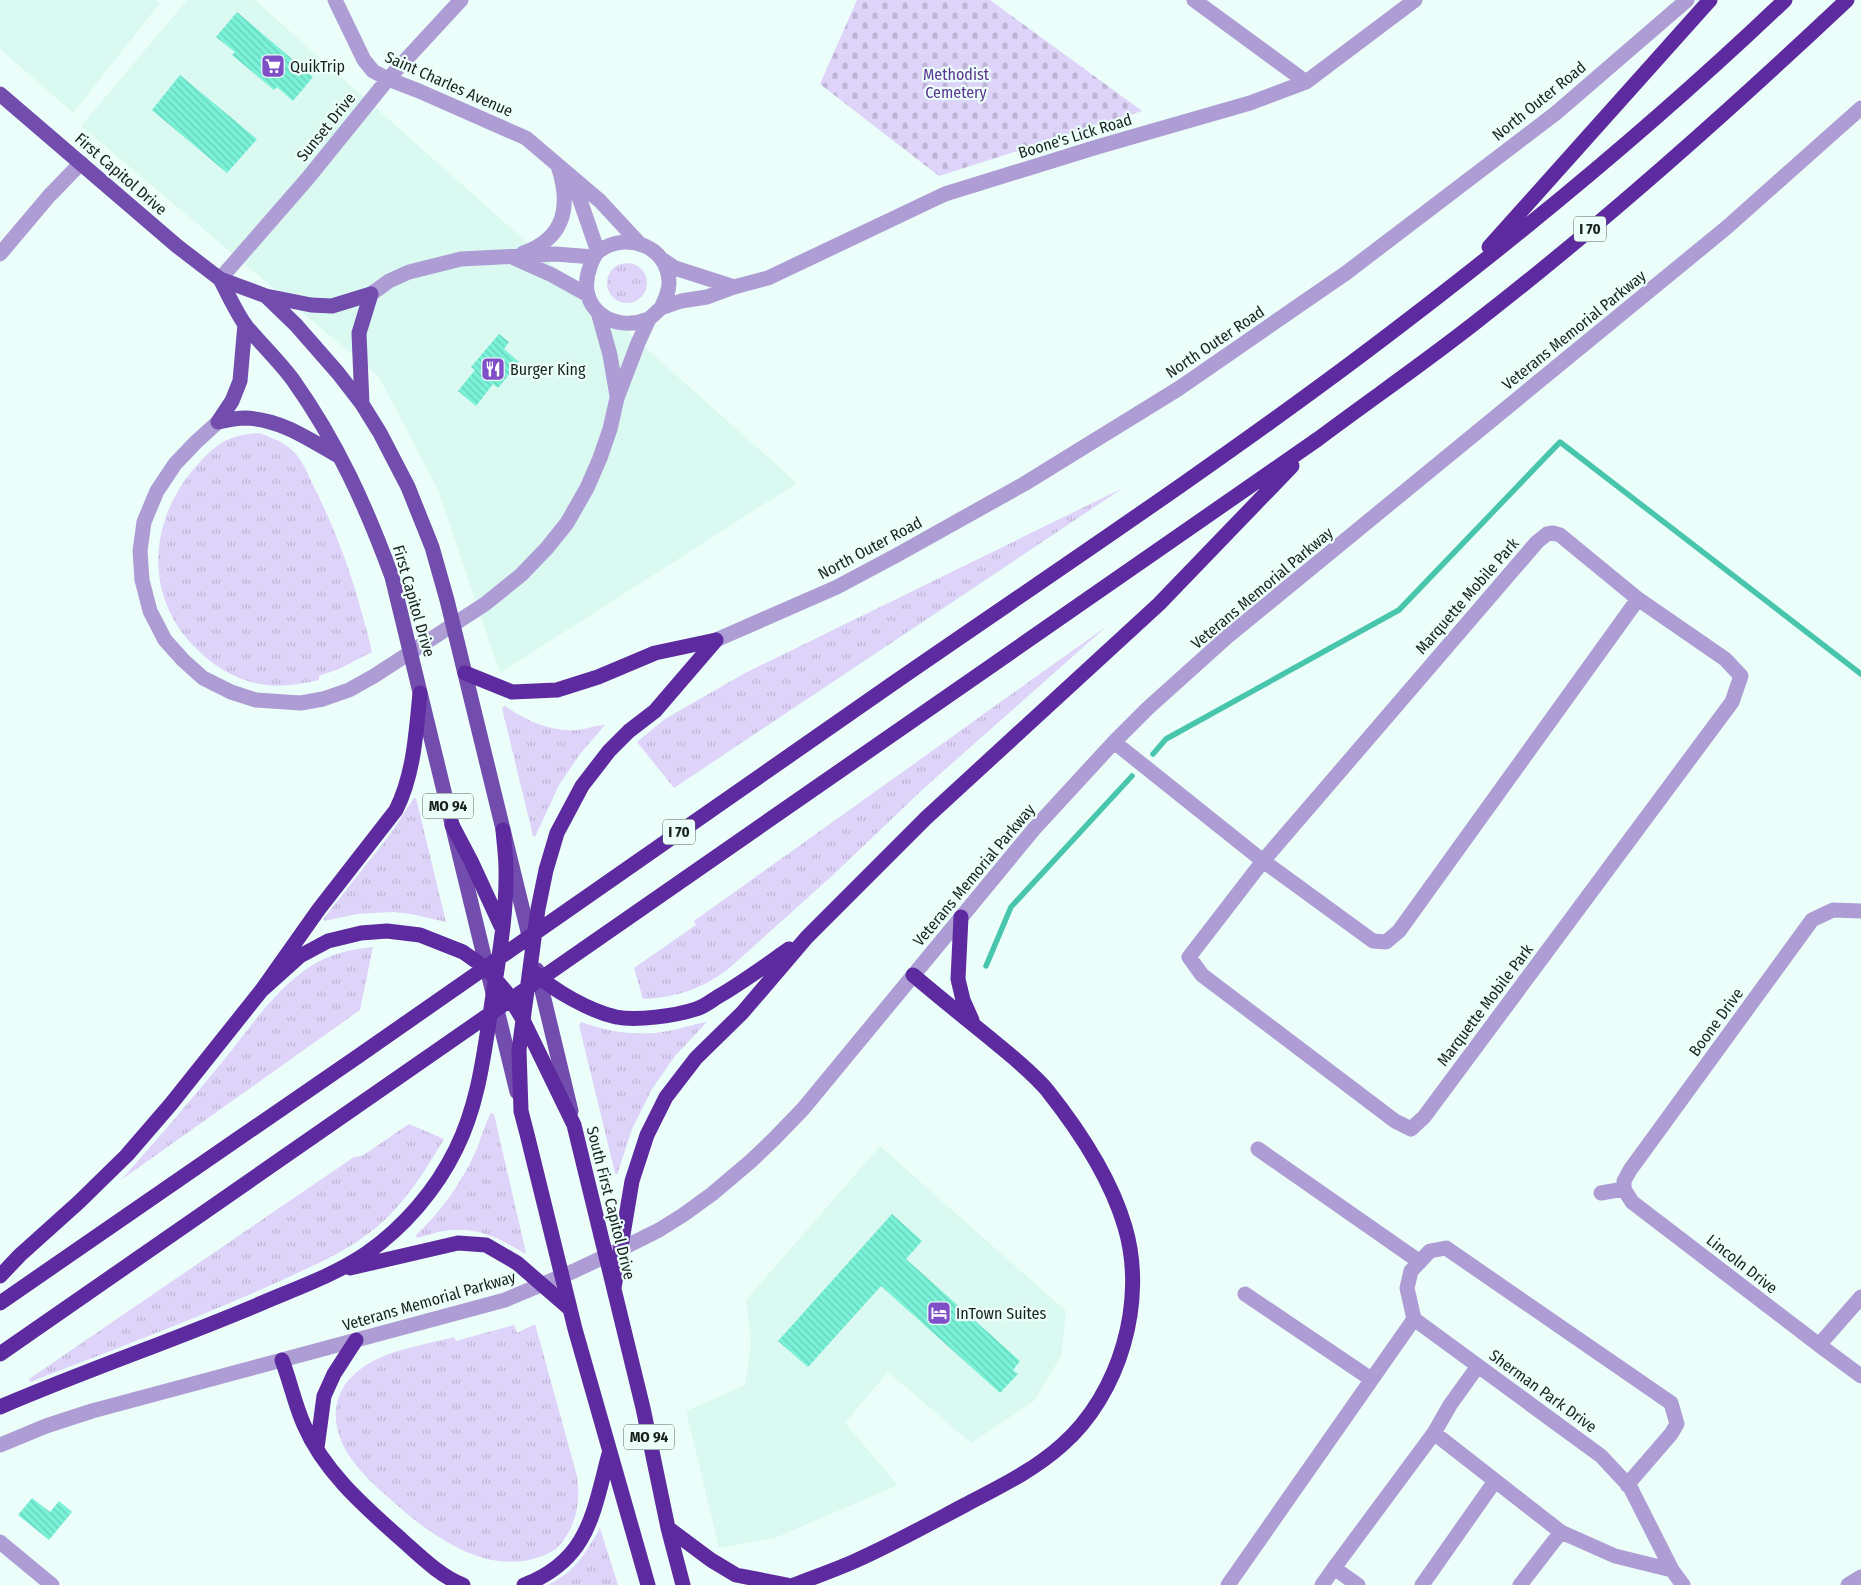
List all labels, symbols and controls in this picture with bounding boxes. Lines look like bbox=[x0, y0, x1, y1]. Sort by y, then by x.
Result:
street label: Saint Charles Avenue bbox=[382, 47, 516, 121]
supermarket icon: QuikTrip bbox=[260, 53, 286, 79]
place label: QuikTrip bbox=[290, 57, 345, 76]
street label: North Outer Road bbox=[1488, 57, 1590, 145]
park label: Methodist Cemetery bbox=[923, 65, 990, 102]
street label: Sunset Drive bbox=[293, 89, 359, 165]
street label: Boone's Lick Road bbox=[1016, 110, 1134, 162]
street label: First Capitol Drive bbox=[71, 129, 171, 219]
road number: I 70 bbox=[1574, 216, 1606, 242]
street label: Veterans Memorial Parkway bbox=[1498, 266, 1650, 394]
street label: North Outer Road bbox=[1162, 302, 1268, 382]
restaurant icon: Burger King bbox=[480, 356, 506, 382]
place label: Burger King bbox=[510, 360, 586, 379]
street label: North Outer Road bbox=[815, 513, 925, 583]
street label: Veterans Memorial Parkway bbox=[1187, 523, 1337, 653]
street label: Marquette Mobile Park bbox=[1411, 534, 1523, 658]
street label: First Capitol Drive bbox=[389, 543, 439, 659]
road number: MO 94 bbox=[423, 794, 473, 818]
street label: Veterans Memorial Parkway bbox=[909, 800, 1039, 950]
road number: I 70 bbox=[663, 820, 695, 844]
street label: Marquette Mobile Park bbox=[1433, 940, 1537, 1070]
street label: Boone Drive bbox=[1685, 984, 1747, 1060]
street label: South First Capitol Drive bbox=[583, 1124, 639, 1282]
street label: Lincoln Drive bbox=[1703, 1230, 1781, 1298]
street label: Veterans Memorial Parkway bbox=[340, 1267, 519, 1335]
hotel icon: InTown Suites bbox=[926, 1300, 952, 1326]
place label: InTown Suites bbox=[956, 1304, 1046, 1323]
street label: Sherman Park Drive bbox=[1486, 1346, 1601, 1436]
road number: MO 94 bbox=[624, 1424, 674, 1450]

